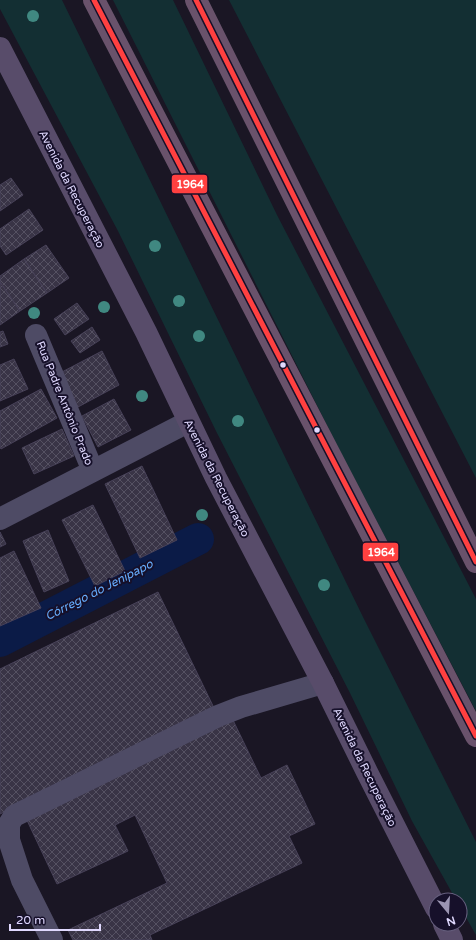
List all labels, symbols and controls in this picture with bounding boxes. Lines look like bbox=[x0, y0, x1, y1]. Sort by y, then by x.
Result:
street label: Avenida da Recuperação bbox=[36, 128, 107, 250]
line badge: 1964 bbox=[171, 174, 208, 194]
text: 1964 bbox=[176, 178, 204, 191]
street label: Rua Padre Antônio Prado bbox=[34, 339, 96, 467]
unlabelled marker bbox=[278, 360, 288, 370]
street label: Avenida da Recuperação bbox=[181, 417, 252, 539]
unlabelled marker bbox=[312, 425, 322, 435]
line badge: 1964 bbox=[362, 542, 399, 562]
text: 1964 bbox=[367, 546, 395, 559]
water label: Córrego do Jenipapo bbox=[43, 556, 156, 623]
street label: Avenida da Recuperação bbox=[330, 706, 399, 829]
north arrow bbox=[428, 892, 468, 932]
scale bar bbox=[10, 906, 100, 932]
text: 20 m bbox=[16, 913, 45, 927]
text: N bbox=[445, 913, 457, 929]

